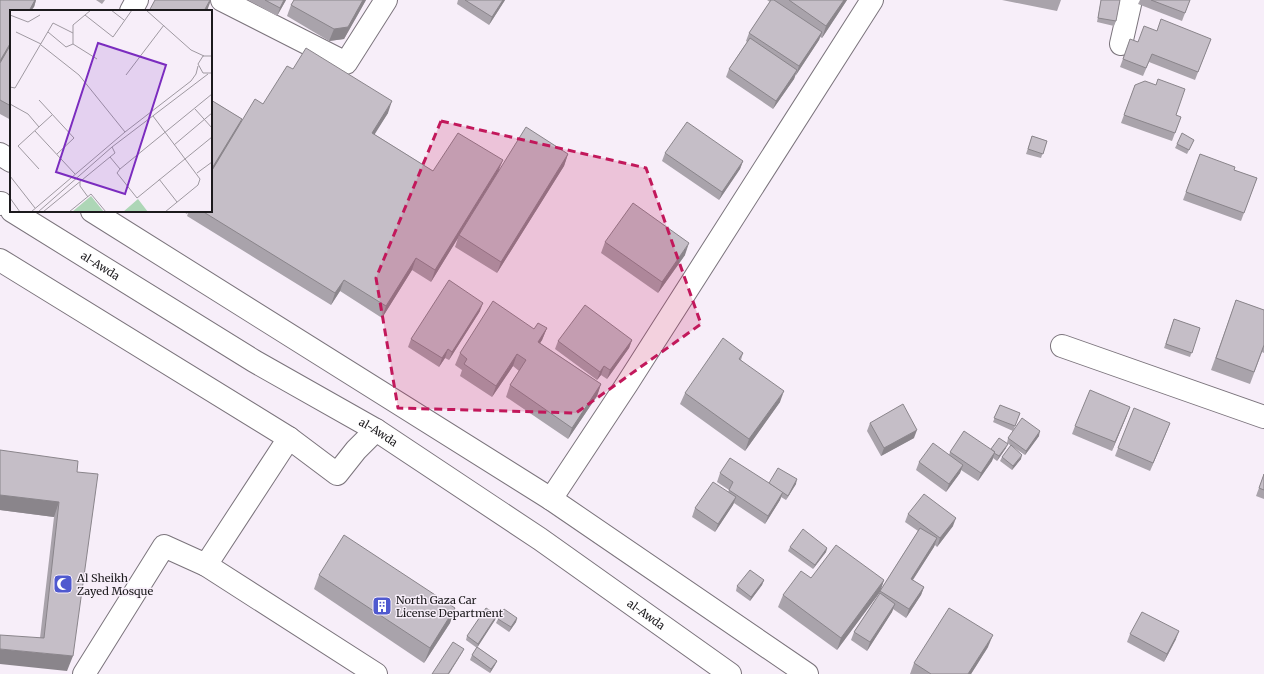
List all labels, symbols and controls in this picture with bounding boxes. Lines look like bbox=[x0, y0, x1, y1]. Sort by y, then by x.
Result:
inset map bbox=[10, 10, 212, 212]
street label: al-Awda bbox=[78, 249, 122, 283]
street label: al-Awda bbox=[357, 415, 400, 450]
place label: Al Sheikh Zayed Mosque bbox=[76, 571, 153, 598]
mosque icon: Al Sheikh Zayed Mosque bbox=[52, 573, 74, 595]
place label: North Gaza Car License Department bbox=[396, 593, 504, 620]
building icon: North Gaza Car License Department bbox=[371, 595, 393, 617]
street label: al-Awda bbox=[625, 596, 668, 633]

